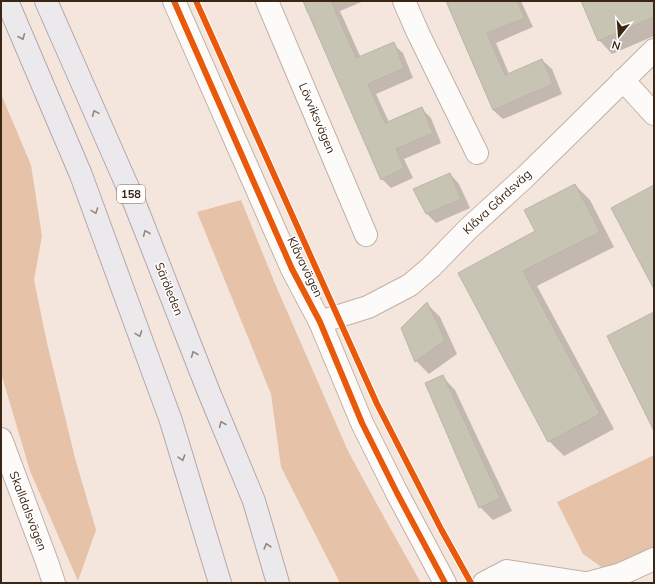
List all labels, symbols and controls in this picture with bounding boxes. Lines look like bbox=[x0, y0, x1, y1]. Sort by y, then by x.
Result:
north arrow bbox=[599, 16, 639, 56]
one-way arrow bbox=[18, 33, 26, 40]
text: N bbox=[610, 38, 622, 53]
street label: Lövviksvägen bbox=[296, 80, 339, 155]
one-way arrow bbox=[92, 110, 100, 118]
street label: Klåva Gårdsväg bbox=[459, 166, 534, 237]
road number: 158 bbox=[117, 185, 145, 203]
one-way arrow bbox=[90, 208, 98, 215]
one-way arrow bbox=[143, 229, 151, 236]
street label: Klåvavägen bbox=[284, 234, 327, 299]
street label: Säröleden bbox=[152, 260, 187, 318]
one-way arrow bbox=[134, 330, 143, 337]
one-way arrow bbox=[191, 350, 199, 358]
one-way arrow bbox=[219, 420, 227, 427]
one-way arrow bbox=[177, 454, 186, 461]
street label: Skalldalsvägen bbox=[6, 469, 51, 553]
one-way arrow bbox=[263, 542, 272, 549]

